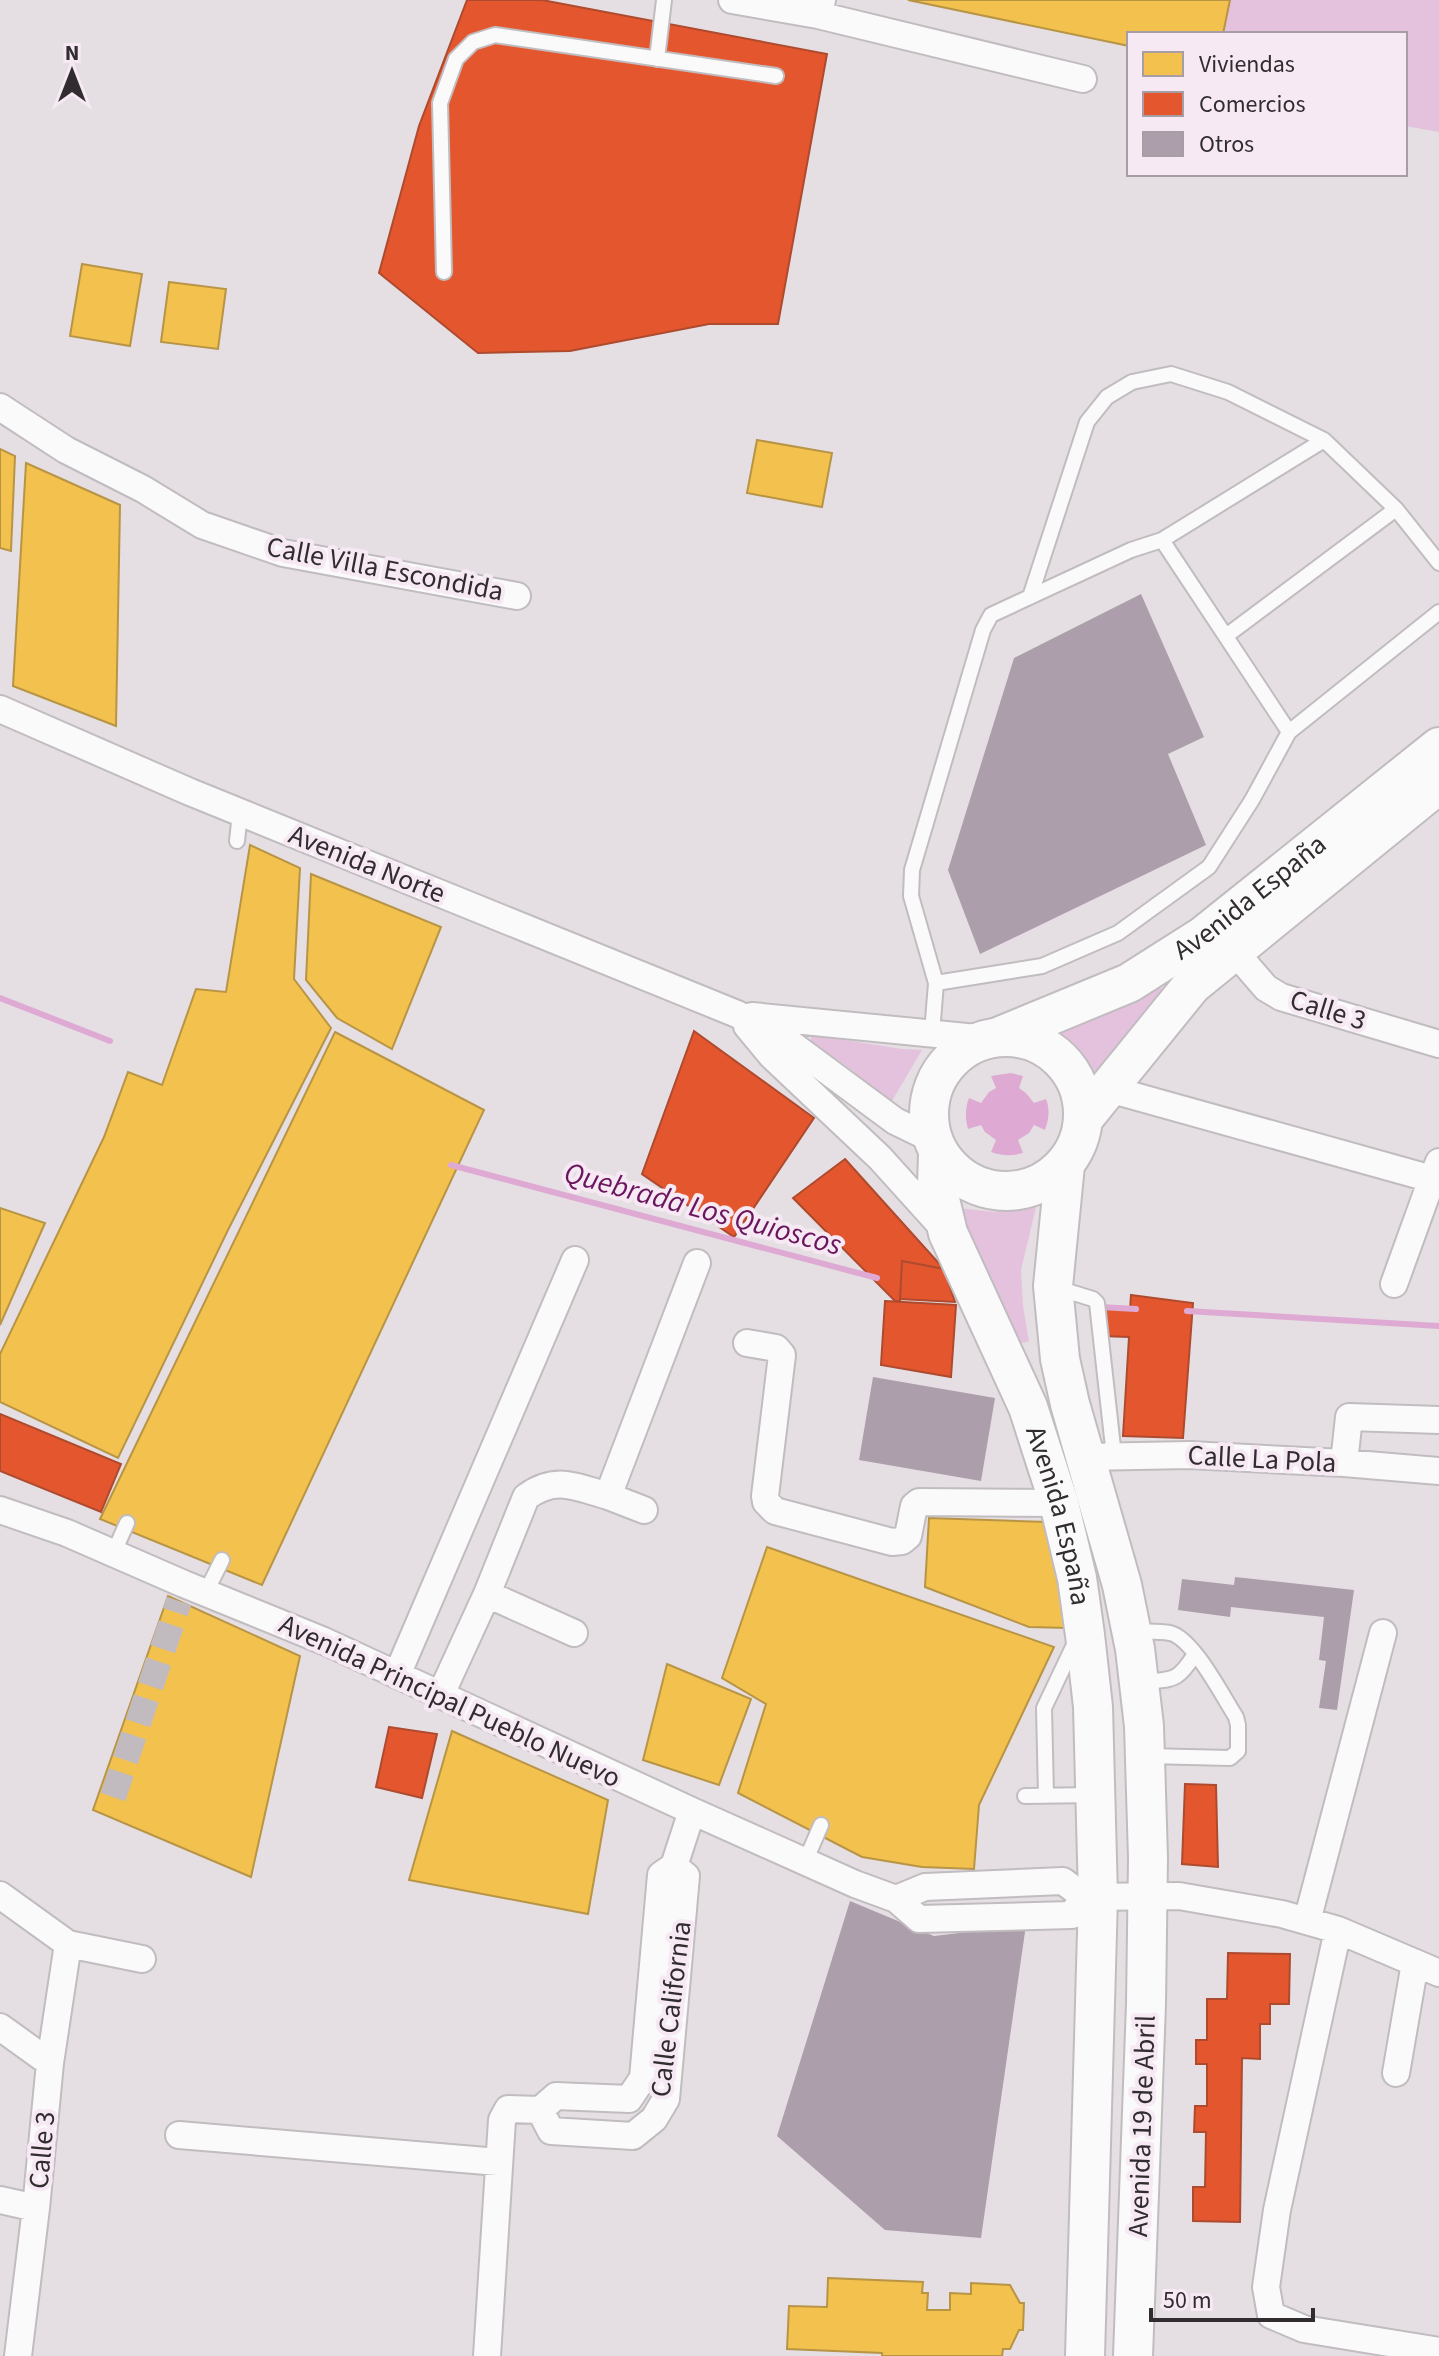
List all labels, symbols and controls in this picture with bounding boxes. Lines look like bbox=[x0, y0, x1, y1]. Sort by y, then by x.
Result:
north arrow bbox=[32, 32, 112, 112]
legend bbox=[1127, 32, 1407, 176]
text: N bbox=[65, 37, 79, 69]
text: Viviendas bbox=[1199, 47, 1295, 82]
text: Comercios bbox=[1199, 87, 1305, 122]
text: Otros bbox=[1199, 127, 1254, 162]
street label: Calle Villa Escondida bbox=[263, 526, 507, 612]
street label: Avenida Norte bbox=[283, 814, 451, 914]
street label: Avenida España bbox=[1166, 825, 1335, 970]
street label: Calle 3 bbox=[1285, 980, 1371, 1040]
water label: Quebrada Los Quioscos bbox=[559, 1151, 847, 1267]
street label: Avenida España bbox=[1015, 1421, 1101, 1608]
street label: Calle La Pola bbox=[1187, 1435, 1337, 1483]
street label: Avenida Principal Pueblo Nuevo bbox=[273, 1604, 627, 1798]
street label: Calle California bbox=[640, 1919, 702, 2099]
street label: Avenida 19 de Abril bbox=[1118, 2014, 1166, 2238]
street label: Calle 3 bbox=[19, 2110, 65, 2190]
scale bar bbox=[1151, 2272, 1313, 2322]
text: 50 m bbox=[1163, 2283, 1212, 2318]

